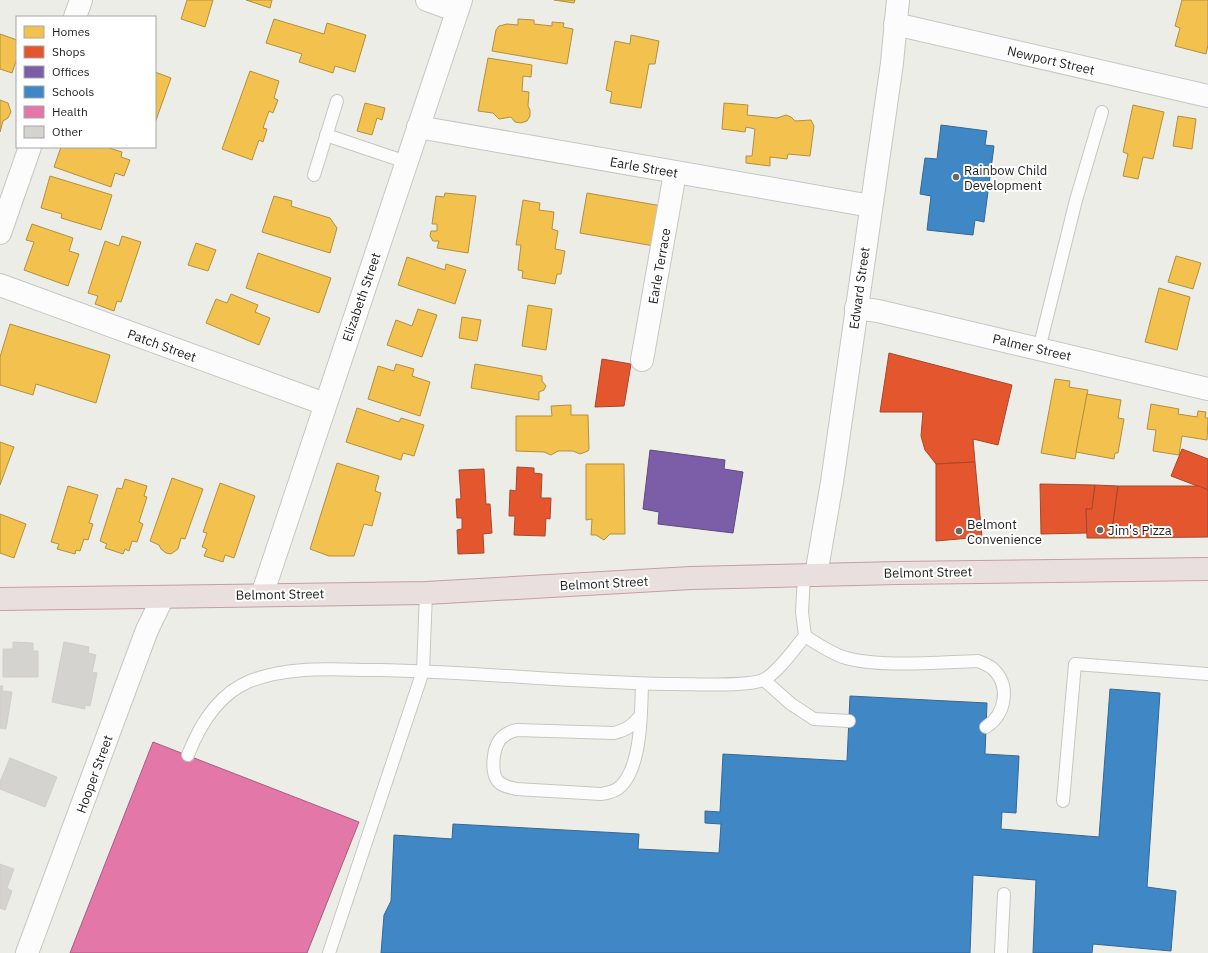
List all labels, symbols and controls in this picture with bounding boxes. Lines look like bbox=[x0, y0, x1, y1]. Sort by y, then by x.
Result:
legend bbox=[16, 16, 156, 148]
text: Homes bbox=[52, 24, 90, 39]
street label: Newport Street bbox=[1006, 42, 1096, 79]
text: Shops bbox=[52, 44, 85, 59]
text: Offices bbox=[52, 64, 90, 79]
text: Schools bbox=[52, 84, 95, 99]
text: Health bbox=[52, 104, 88, 119]
text: Other bbox=[52, 124, 83, 139]
street label: Earle Street bbox=[609, 153, 679, 182]
place label: Rainbow Child Development bbox=[964, 162, 1047, 194]
marker: Rainbow Child Development bbox=[951, 172, 961, 182]
street label: Earle Terrace bbox=[644, 227, 675, 305]
street label: Edward Street bbox=[845, 246, 874, 330]
street label: Elizabeth Street bbox=[338, 251, 385, 344]
street label: Patch Street bbox=[125, 325, 198, 366]
street label: Palmer Street bbox=[991, 330, 1073, 365]
place label: Belmont Convenience bbox=[967, 516, 1042, 548]
place label: Jim's Pizza bbox=[1108, 522, 1172, 539]
marker: Jim's Pizza bbox=[1095, 525, 1105, 535]
marker: Belmont Convenience bbox=[954, 526, 964, 536]
street label: Belmont Street bbox=[884, 563, 972, 582]
street label: Belmont Street bbox=[559, 573, 649, 594]
street label: Belmont Street bbox=[236, 585, 324, 604]
street label: Hooper Street bbox=[72, 733, 116, 816]

